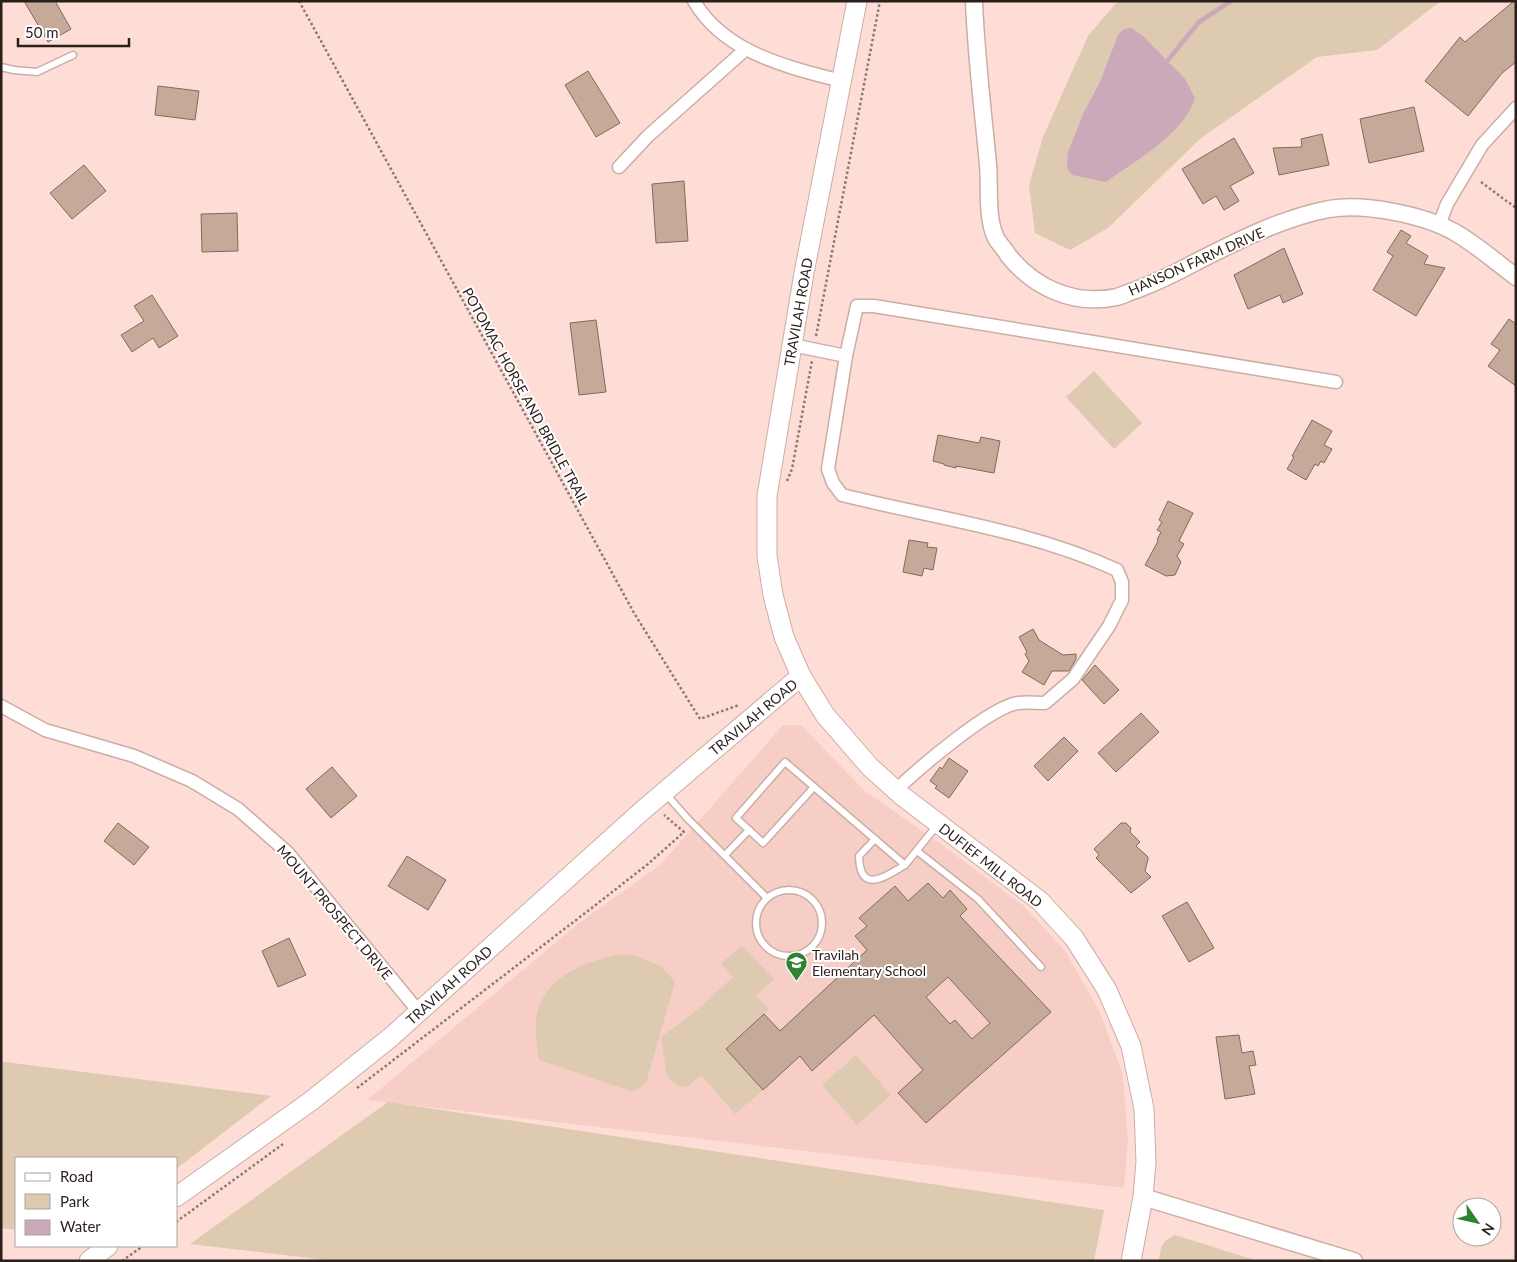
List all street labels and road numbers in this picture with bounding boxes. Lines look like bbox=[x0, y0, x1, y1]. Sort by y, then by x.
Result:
street label: HANSON FARM DRIVE bbox=[1125, 223, 1267, 299]
street label: TRAVILAH ROAD bbox=[780, 256, 816, 368]
street label: POTOMAC HORSE AND BRIDLE TRAIL bbox=[459, 284, 593, 508]
street label: TRAVILAH ROAD bbox=[705, 675, 801, 759]
street label: DUFIEF MILL ROAD bbox=[936, 819, 1046, 911]
street label: MOUNT PROSPECT DRIVE bbox=[274, 841, 396, 983]
street label: TRAVILAH ROAD bbox=[402, 942, 496, 1028]

